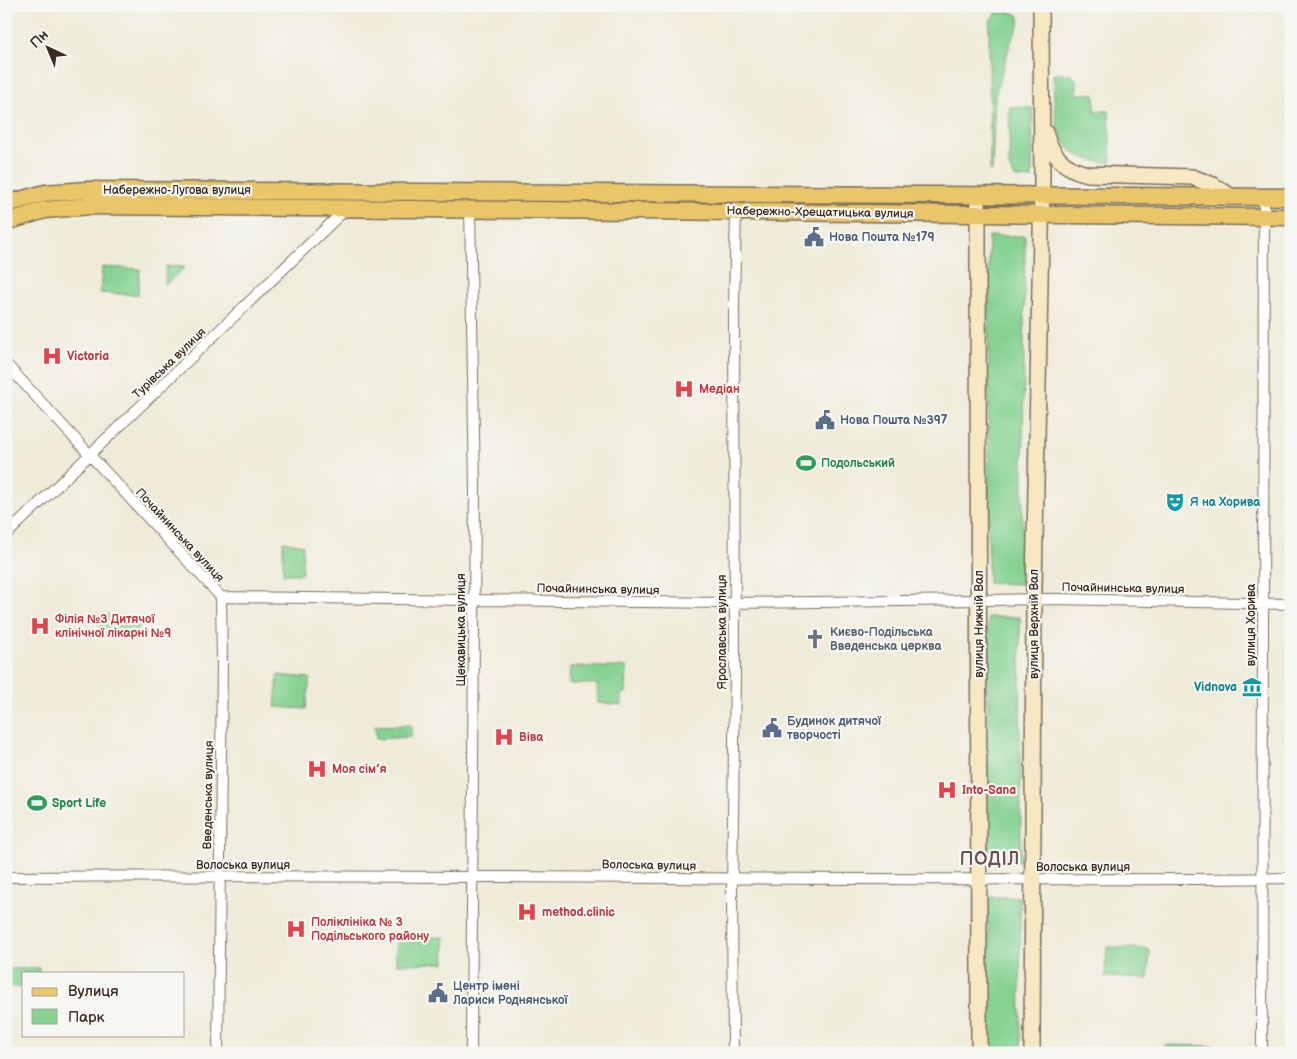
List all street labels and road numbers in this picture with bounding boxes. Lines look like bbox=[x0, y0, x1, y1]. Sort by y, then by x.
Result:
street label: Набережно-Лугова вулиця bbox=[103, 183, 251, 198]
street label: Набережно-Хрещатицька вулиця bbox=[726, 203, 914, 222]
street label: Турівська вулиця bbox=[130, 324, 209, 402]
street label: Почайнинська вулиця bbox=[132, 485, 227, 586]
street label: вулиця Верхній Вал bbox=[1027, 569, 1042, 679]
street label: вулиця Нижній Вал bbox=[972, 570, 987, 678]
street label: Щекавицька вулиця bbox=[454, 573, 469, 687]
street label: Ярославська вулиця bbox=[715, 574, 730, 689]
street label: Почайнинська вулиця bbox=[1061, 580, 1185, 597]
street label: Почайнинська вулиця bbox=[536, 581, 660, 598]
street label: вулиця Хорива bbox=[1244, 584, 1259, 666]
street label: Введенська вулиця bbox=[200, 740, 217, 850]
street label: Волоська вулиця bbox=[602, 857, 697, 874]
street label: Волоська вулиця bbox=[196, 858, 290, 873]
street label: Волоська вулиця bbox=[1036, 860, 1130, 875]

